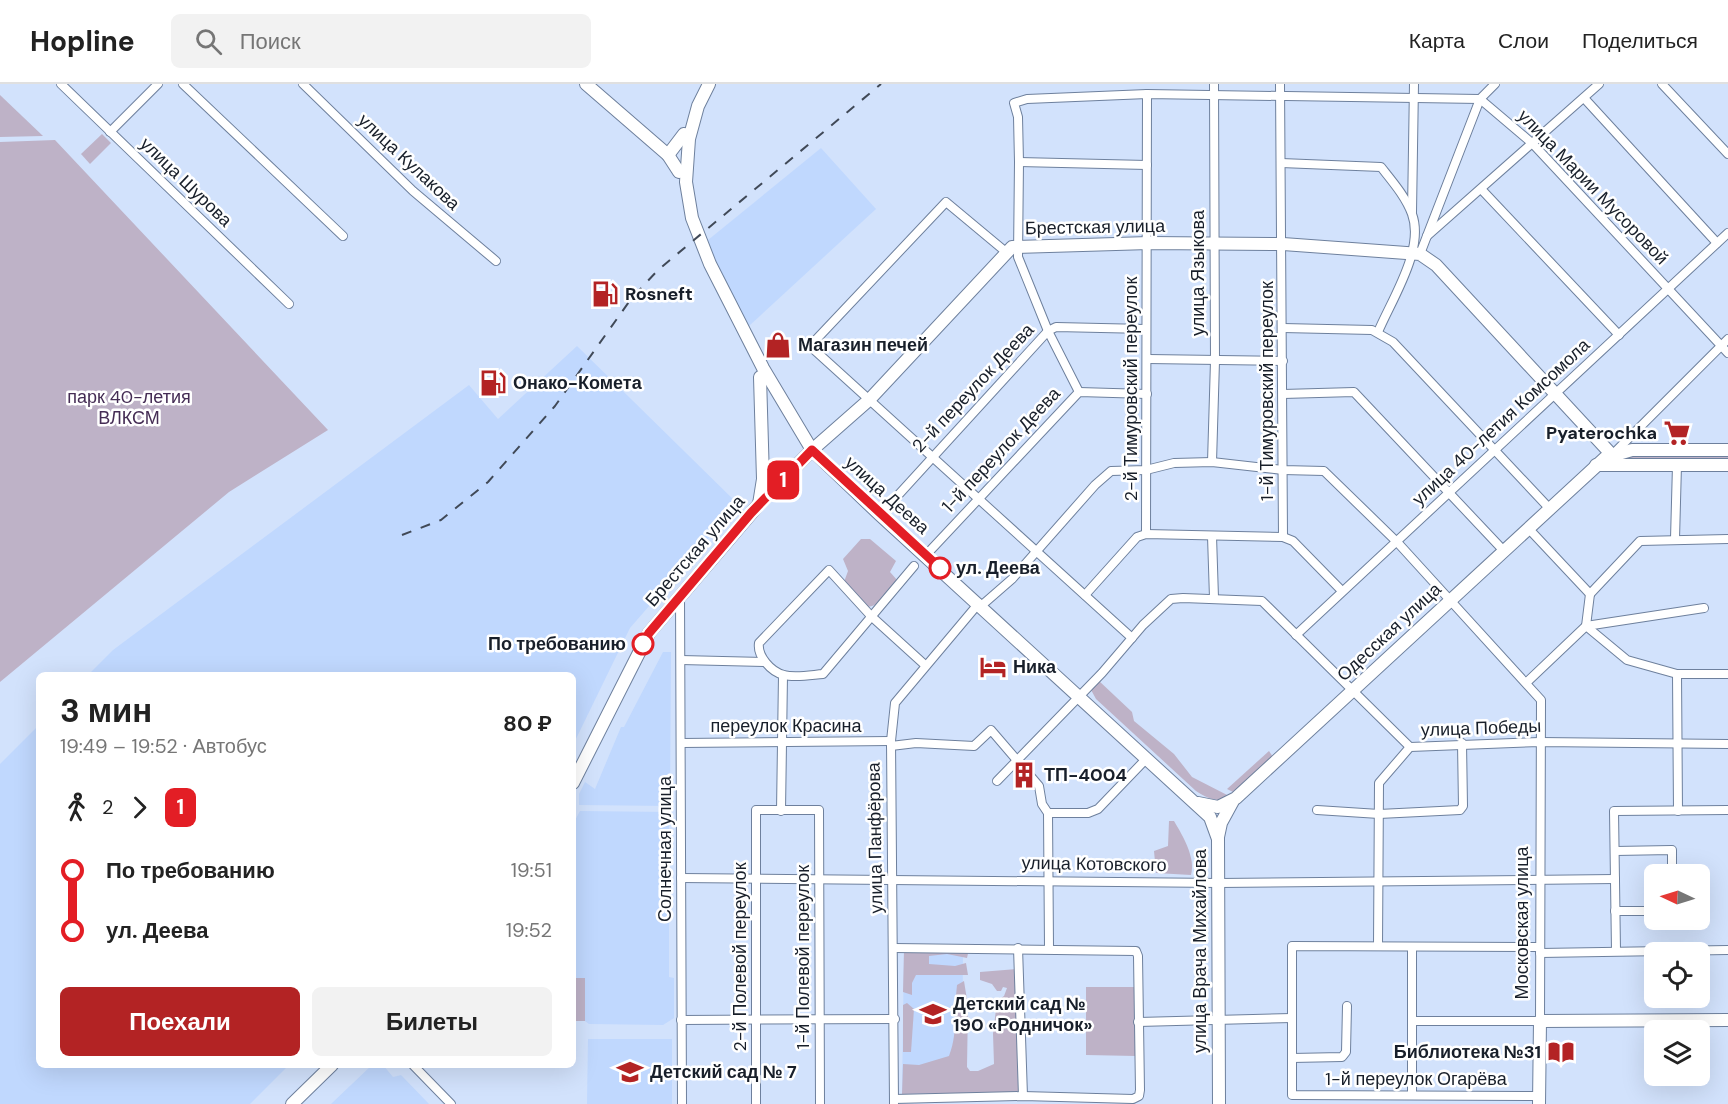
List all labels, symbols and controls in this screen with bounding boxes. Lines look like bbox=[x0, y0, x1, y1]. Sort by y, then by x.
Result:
search box bbox=[171, 14, 591, 68]
text: Hopline bbox=[30, 23, 135, 60]
icon: search bbox=[192, 25, 225, 58]
text: Поиск bbox=[240, 27, 301, 56]
text: Карта bbox=[1409, 27, 1465, 55]
text: Слои bbox=[1498, 27, 1549, 55]
text: Поделиться bbox=[1582, 27, 1698, 55]
street label: улица Марии Мусоровой bbox=[1512, 104, 1674, 270]
street label: улица Кулакова bbox=[353, 108, 466, 216]
street label: улица Шурова bbox=[135, 132, 238, 233]
street label: улица Языкова bbox=[1186, 209, 1210, 336]
street label: Брестская улица bbox=[1025, 214, 1166, 240]
street label: 2-й Тимуровский переулок bbox=[1119, 277, 1143, 501]
fuel station icon: Rosneft bbox=[590, 279, 620, 309]
street label: 1-й Тимуровский переулок bbox=[1255, 281, 1279, 501]
place label: Rosneft bbox=[625, 282, 693, 306]
street label: 2-й переулок Деева bbox=[907, 318, 1040, 458]
shop icon: Магазин печей bbox=[763, 330, 793, 360]
place label: Магазин печей bbox=[798, 333, 928, 357]
street label: улица 40-летия Комсомола bbox=[1407, 333, 1596, 511]
fuel station icon: Онако-Комета bbox=[478, 368, 508, 398]
place label: Онако-Комета bbox=[513, 371, 643, 395]
street label: 1-й переулок Деева bbox=[937, 381, 1066, 518]
park label: парк 40-летия ВЛКСМ bbox=[67, 385, 191, 430]
supermarket icon: Pyaterochka bbox=[1662, 418, 1692, 448]
place label: Pyaterochka bbox=[1546, 421, 1657, 445]
street label: улица Деева bbox=[840, 451, 935, 540]
line badge: 1 bbox=[764, 460, 802, 500]
text: 1 bbox=[779, 466, 787, 494]
street label: Брестская улица bbox=[640, 489, 751, 612]
place label: ул. Деева bbox=[956, 556, 1041, 580]
marker: ул. Деева bbox=[929, 557, 951, 579]
street label: Одесская улица bbox=[1332, 577, 1447, 687]
place label: По требованию bbox=[488, 632, 626, 656]
marker: По требованию bbox=[632, 633, 654, 655]
hotel icon: Ника bbox=[978, 652, 1008, 682]
place label: Ника bbox=[1013, 655, 1057, 679]
text: 3 мин bbox=[60, 689, 152, 732]
text: 80 ₽ bbox=[503, 709, 552, 738]
street label: переулок Красина bbox=[710, 714, 863, 738]
street label: улица Победы bbox=[1420, 714, 1542, 742]
text: 19:49 – 19:52 · Автобус bbox=[60, 733, 267, 759]
building icon: ТП-4004 bbox=[1009, 760, 1039, 790]
street label: улица Панфёрова bbox=[862, 761, 888, 914]
place label: ТП-4004 bbox=[1044, 763, 1127, 787]
street label: Солнечная улица bbox=[653, 775, 677, 922]
icon: walk bbox=[60, 791, 93, 824]
icon: forward bbox=[123, 791, 156, 824]
text: 1 bbox=[177, 793, 184, 821]
text: 2 bbox=[102, 794, 114, 820]
street label: Московская улица bbox=[1510, 846, 1534, 999]
street label: улица Врача Михайлова bbox=[1188, 848, 1212, 1053]
street label: улица Котовского bbox=[1021, 851, 1167, 877]
text: По требованию bbox=[106, 856, 275, 885]
text: 19:51 bbox=[511, 857, 552, 883]
street label: 2-й Полевой переулок bbox=[728, 862, 752, 1052]
north arrow bbox=[1644, 864, 1710, 930]
map controls bbox=[1644, 864, 1710, 1086]
street label: 1-й Полевой переулок bbox=[791, 865, 815, 1049]
text: ул. Деева bbox=[106, 916, 209, 945]
text: 19:52 bbox=[506, 917, 552, 943]
button: locate bbox=[1644, 942, 1710, 1008]
button: Поехали bbox=[60, 987, 300, 1056]
button: Билеты bbox=[312, 987, 552, 1056]
place label: Детский сад № 190 «Родничок» bbox=[953, 992, 1093, 1037]
school or university icon: Детский сад № 190 «Родничок» bbox=[918, 999, 948, 1029]
button: layers bbox=[1644, 1020, 1710, 1086]
library icon: Библиотека №31 bbox=[1546, 1037, 1576, 1067]
place label: Библиотека №31 bbox=[1394, 1040, 1541, 1064]
school or university icon: Детский сад № 7 bbox=[615, 1057, 645, 1087]
place label: Детский сад № 7 bbox=[650, 1060, 797, 1084]
street label: 1-й переулок Огарёва bbox=[1325, 1067, 1508, 1091]

